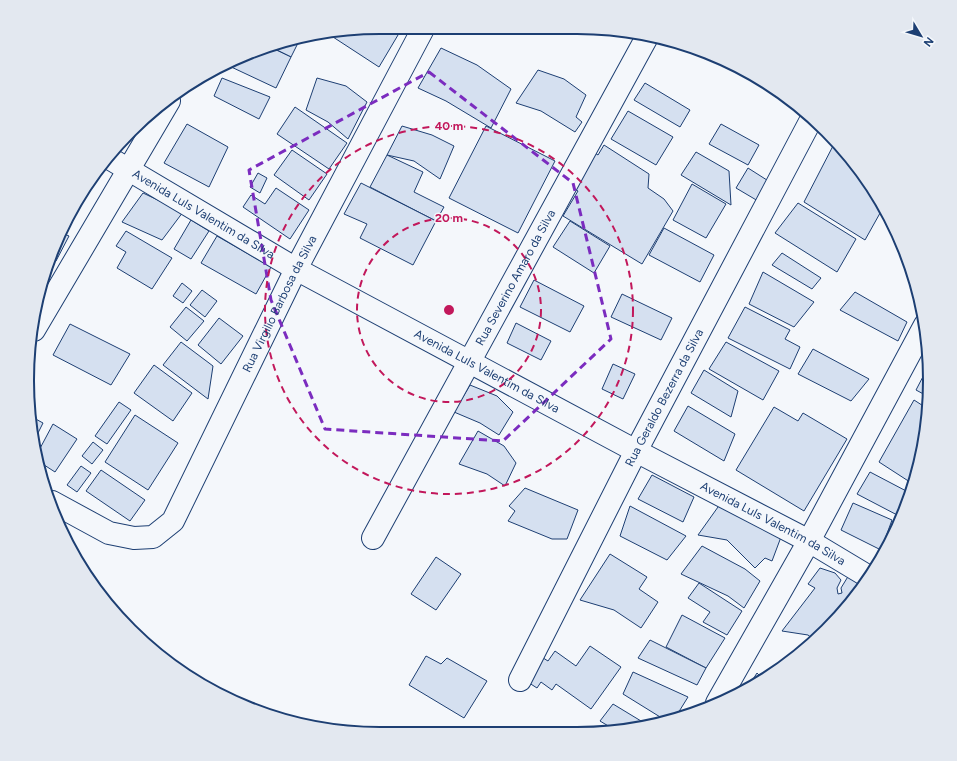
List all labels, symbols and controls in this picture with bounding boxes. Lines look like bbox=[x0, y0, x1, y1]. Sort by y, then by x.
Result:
north arrow bbox=[901, 16, 941, 56]
text: N bbox=[921, 34, 936, 49]
text: 40 m bbox=[435, 119, 463, 133]
street label: Avenida LuIs Valentim da Silva bbox=[130, 167, 277, 262]
street label: Rua Severino Amaro da Silva bbox=[473, 207, 558, 348]
text: 20 m bbox=[435, 211, 463, 225]
street label: Rua Virgilio Barbosa da Silva bbox=[240, 233, 320, 375]
centre of rings bbox=[442, 303, 456, 317]
street label: Avenida LuIs Valentim da Silva bbox=[412, 327, 562, 416]
street label: Rua Geraldo Bezerra da Silva bbox=[622, 327, 706, 469]
street label: Avenida LuIs Valentim da Silva bbox=[698, 479, 848, 568]

